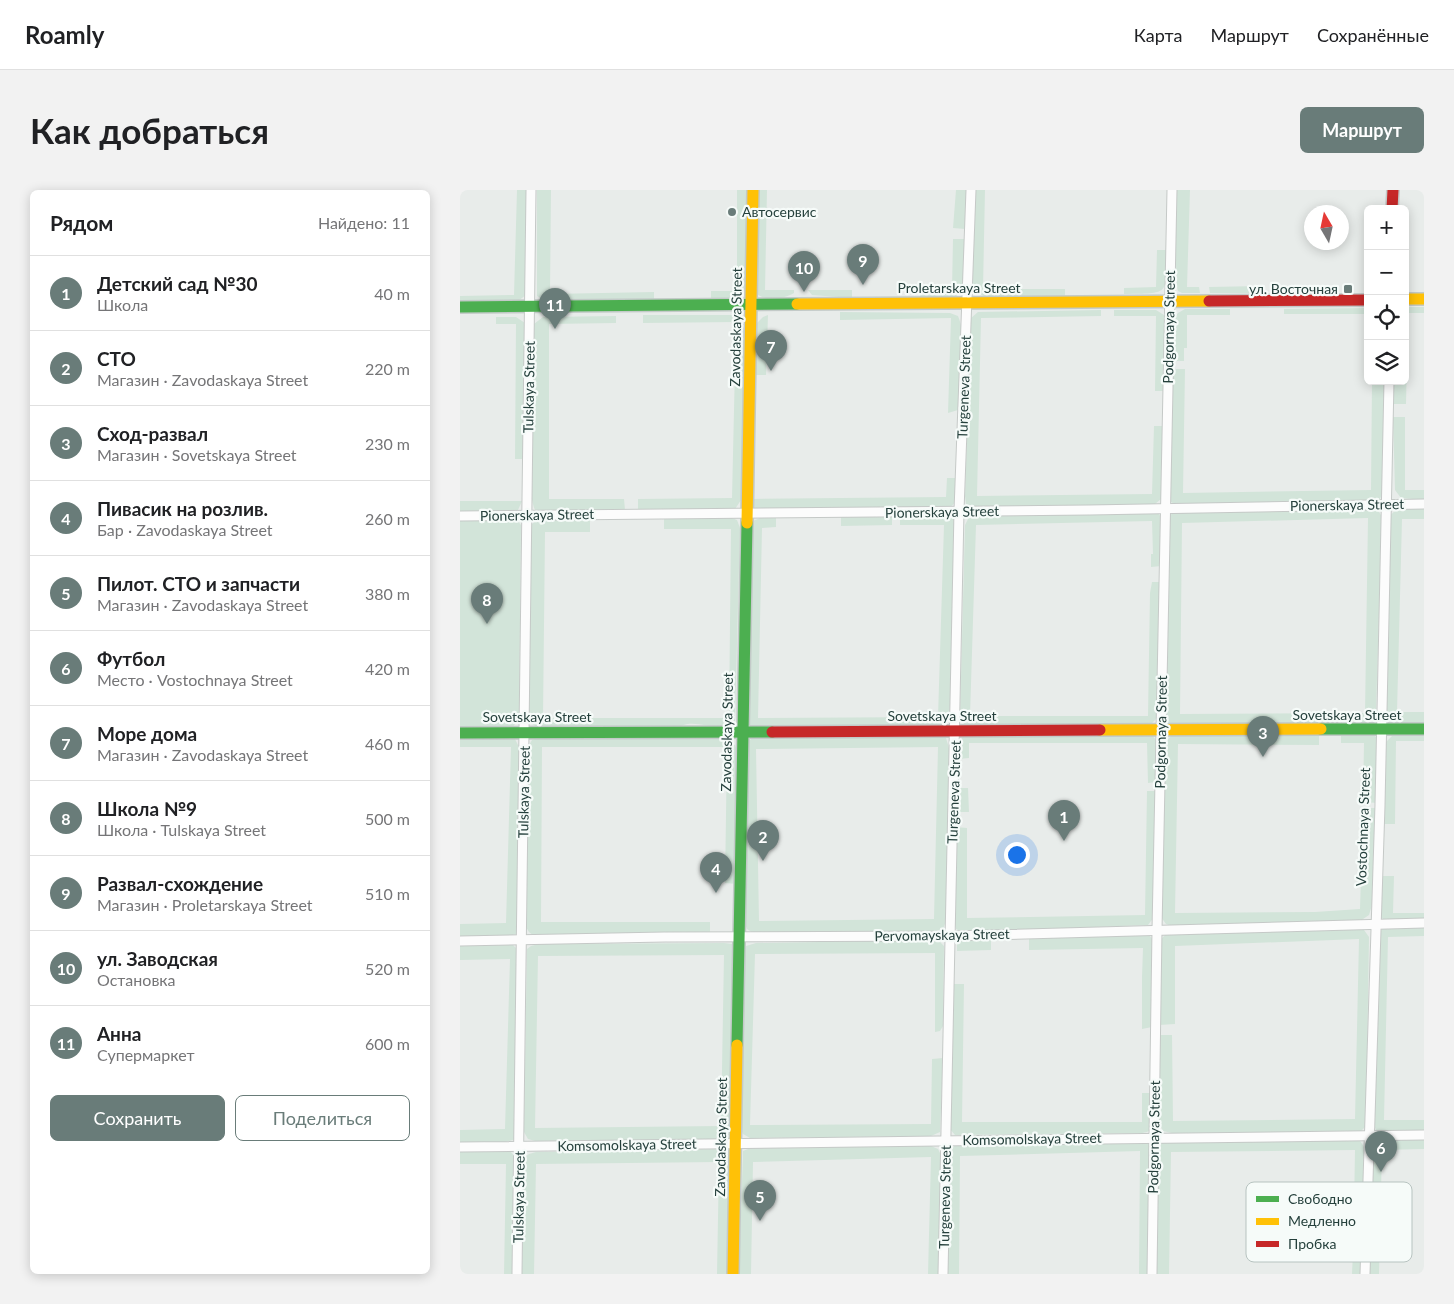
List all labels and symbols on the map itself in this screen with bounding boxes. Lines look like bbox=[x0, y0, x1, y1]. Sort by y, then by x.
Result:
place label: Автосервис bbox=[742, 203, 817, 220]
north arrow bbox=[1304, 205, 1349, 250]
marker: Автосервис bbox=[726, 206, 738, 218]
pin: 9 bbox=[847, 244, 879, 285]
pin: 10 bbox=[788, 251, 820, 292]
street label: Zavodaskaya Street bbox=[726, 267, 745, 387]
street label: Podgornaya Street bbox=[1159, 270, 1178, 384]
street label: Proletarskaya Street bbox=[897, 279, 1021, 296]
place label: ул. Восточная bbox=[1249, 280, 1338, 297]
marker: ул. Восточная bbox=[1342, 283, 1354, 295]
pin: 11 bbox=[539, 288, 571, 329]
pin: 7 bbox=[755, 330, 787, 371]
street label: Turgeneva Street bbox=[953, 335, 974, 439]
street label: Tulskaya Street bbox=[519, 341, 538, 433]
street label: Pionerskaya Street bbox=[1290, 495, 1404, 514]
street label: Pionerskaya Street bbox=[885, 502, 999, 521]
street label: Pionerskaya Street bbox=[480, 505, 594, 524]
pin: 8 bbox=[471, 583, 503, 624]
street label: Zavodaskaya Street bbox=[717, 672, 736, 792]
street label: Podgornaya Street bbox=[1151, 675, 1170, 789]
street label: Sovetskaya Street bbox=[1292, 706, 1402, 723]
street label: Sovetskaya Street bbox=[887, 707, 997, 724]
street label: Sovetskaya Street bbox=[482, 708, 592, 725]
pin: 3 bbox=[1247, 716, 1279, 757]
street label: Turgeneva Street bbox=[943, 740, 964, 844]
street label: Tulskaya Street bbox=[514, 746, 533, 838]
street label: Vostochnaya Street bbox=[1352, 767, 1373, 887]
pin: 1 bbox=[1048, 800, 1080, 841]
pin: 2 bbox=[747, 820, 779, 861]
your location bbox=[1004, 842, 1030, 868]
pin: 4 bbox=[700, 852, 732, 893]
street label: Pervomayskaya Street bbox=[874, 925, 1010, 944]
street label: Zavodaskaya Street bbox=[711, 1077, 730, 1197]
street label: Podgornaya Street bbox=[1144, 1080, 1163, 1194]
street label: Komsomolskaya Street bbox=[962, 1129, 1102, 1148]
pin: 6 bbox=[1365, 1131, 1397, 1172]
street label: Komsomolskaya Street bbox=[557, 1135, 697, 1154]
street label: Turgeneva Street bbox=[935, 1145, 954, 1249]
street label: Tulskaya Street bbox=[509, 1151, 528, 1243]
pin: 5 bbox=[744, 1180, 776, 1221]
legend bbox=[1246, 1182, 1412, 1262]
text: Свободно bbox=[1288, 1190, 1353, 1207]
text: Медленно bbox=[1288, 1212, 1356, 1229]
text: Пробка bbox=[1288, 1235, 1336, 1252]

